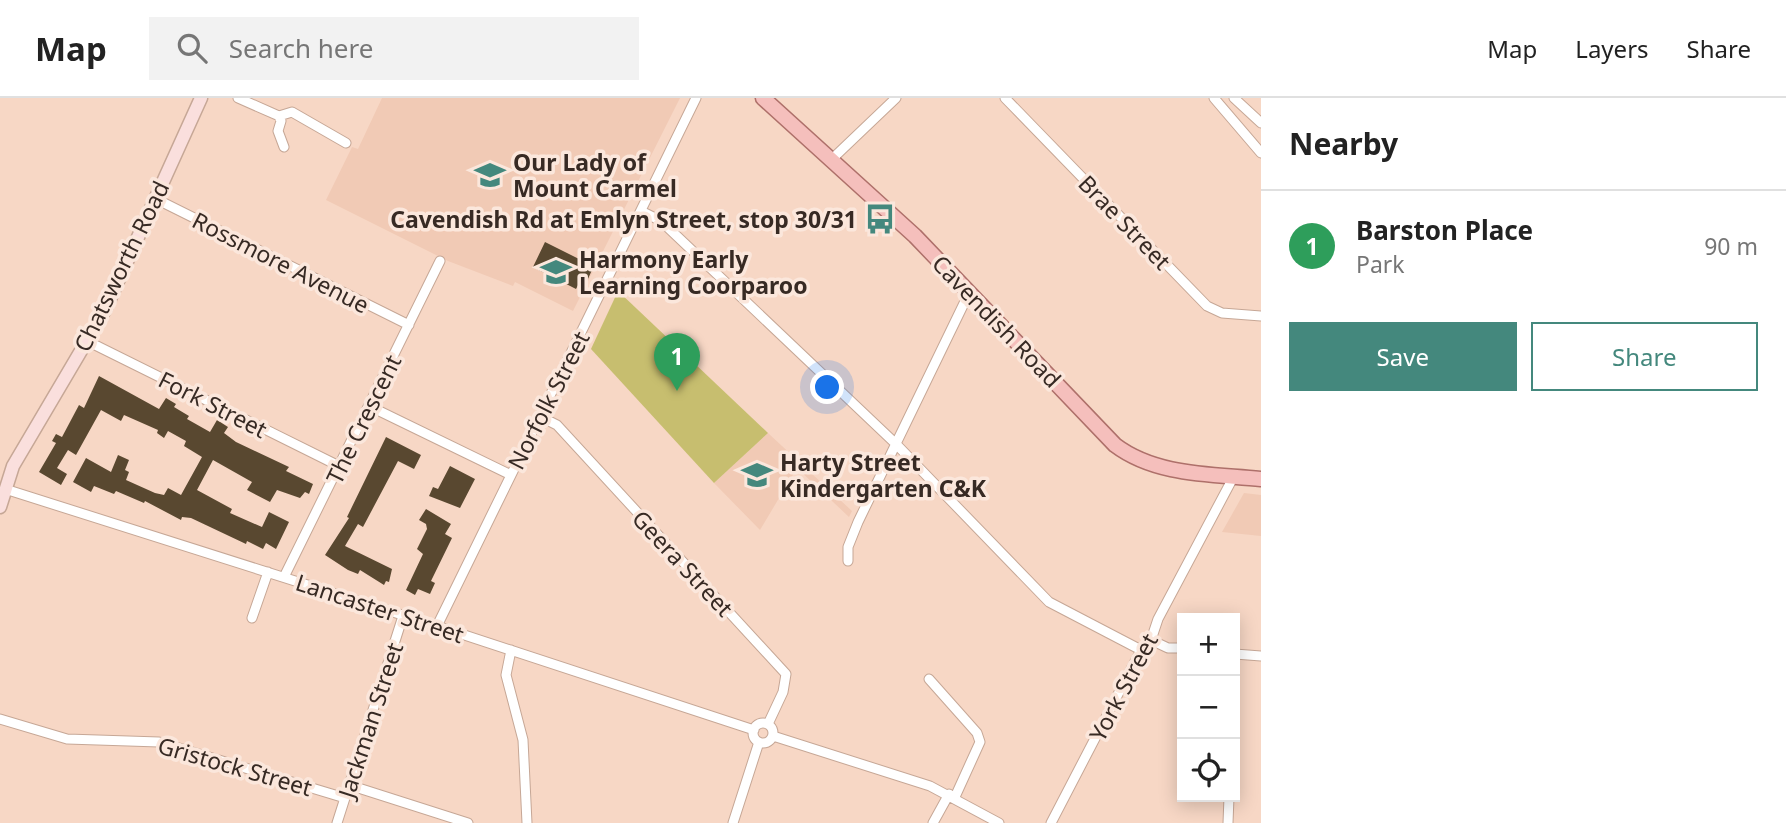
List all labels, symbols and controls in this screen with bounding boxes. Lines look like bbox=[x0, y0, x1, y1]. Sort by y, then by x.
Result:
search box bbox=[149, 17, 639, 80]
text: Map bbox=[35, 26, 107, 71]
icon: search bbox=[173, 29, 211, 67]
text: Search here bbox=[229, 30, 373, 66]
text: Map bbox=[1487, 32, 1537, 65]
text: Layers bbox=[1575, 32, 1649, 65]
text: Share bbox=[1687, 32, 1751, 65]
text: Nearby bbox=[1289, 123, 1398, 164]
place label: Our Lady of Mount Carmel bbox=[513, 146, 677, 204]
school or university icon: Our Lady of Mount Carmel bbox=[473, 158, 507, 192]
street label: Brae Street bbox=[1072, 168, 1178, 276]
street label: Chatsworth Road bbox=[66, 175, 176, 357]
bus stop icon: Cavendish Rd at Emlyn Street, stop 30/31 bbox=[863, 202, 897, 236]
place label: Cavendish Rd at Emlyn Street, stop 30/31 bbox=[390, 203, 857, 235]
street label: Rossmore Avenue bbox=[187, 204, 375, 320]
text: Barston Place bbox=[1356, 212, 1533, 248]
text: 1 bbox=[1305, 230, 1319, 262]
text: 90 m bbox=[1704, 230, 1758, 262]
place label: Harmony Early Learning Coorparoo bbox=[579, 243, 808, 301]
street label: Cavendish Road bbox=[925, 248, 1069, 394]
text: Park bbox=[1356, 248, 1405, 280]
school or university icon: Harmony Early Learning Coorparoo bbox=[539, 255, 573, 289]
button: Save bbox=[1289, 322, 1517, 391]
button: Share bbox=[1531, 322, 1758, 391]
street label: Norfolk Street bbox=[499, 325, 597, 475]
pin: 1 bbox=[654, 333, 700, 391]
street label: The Crescent bbox=[318, 349, 408, 489]
street label: Fork Street bbox=[153, 363, 273, 445]
your location bbox=[810, 370, 844, 404]
place label: Harty Street Kindergarten C&K bbox=[780, 446, 987, 504]
school or university icon: Harty Street Kindergarten C&K bbox=[740, 458, 774, 492]
street label: Geera Street bbox=[625, 503, 741, 623]
street label: Lancaster Street bbox=[292, 566, 468, 650]
map controls bbox=[1177, 613, 1240, 802]
button: + bbox=[1177, 613, 1240, 676]
street label: York Street bbox=[1081, 627, 1165, 747]
street label: Jackman Street bbox=[329, 638, 410, 804]
button: − bbox=[1177, 676, 1240, 739]
street label: Gristock Street bbox=[154, 729, 316, 803]
button: locate bbox=[1177, 739, 1240, 802]

